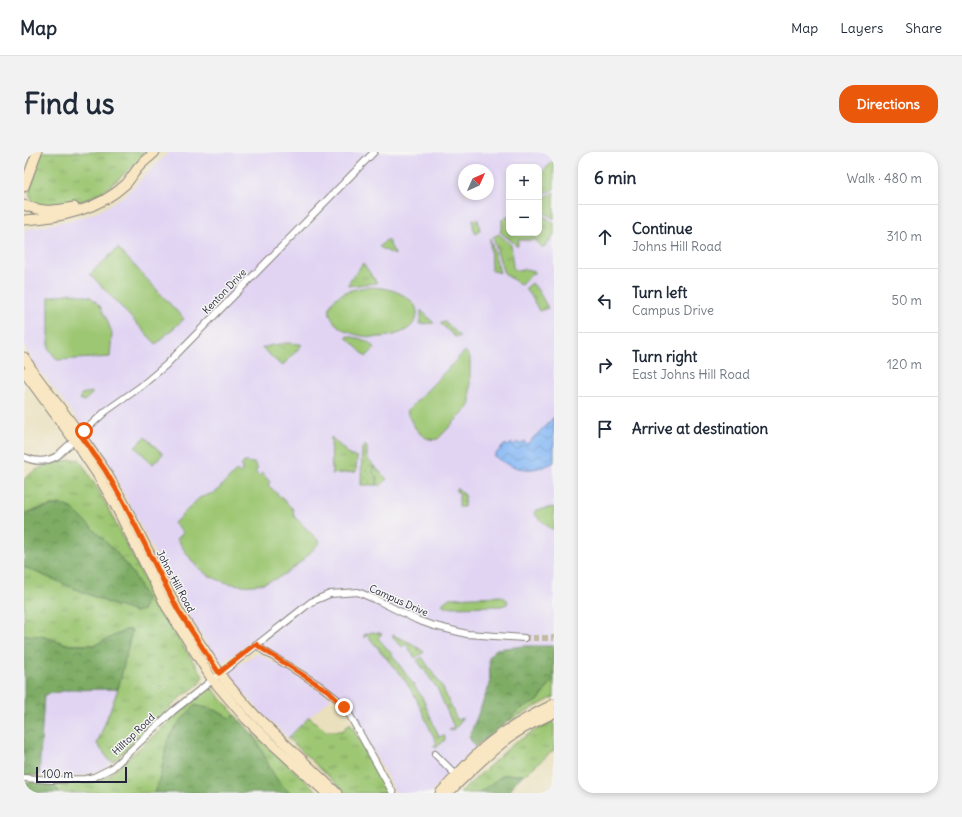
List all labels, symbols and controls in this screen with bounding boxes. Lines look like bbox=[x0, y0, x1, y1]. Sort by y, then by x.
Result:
text: Map bbox=[20, 16, 57, 40]
text: Map bbox=[791, 19, 818, 37]
text: Layers bbox=[840, 19, 883, 37]
text: Share bbox=[905, 19, 942, 37]
button: Directions bbox=[839, 85, 938, 123]
text: Find us bbox=[24, 86, 115, 122]
north arrow bbox=[458, 164, 494, 200]
map controls bbox=[506, 164, 542, 236]
button: + bbox=[506, 164, 542, 200]
text: 6 min bbox=[594, 167, 636, 189]
text: Walk · 480 m bbox=[847, 170, 922, 187]
button: − bbox=[506, 200, 542, 236]
text: Continue bbox=[632, 219, 693, 238]
icon: ahead bbox=[594, 226, 616, 248]
text: 310 m bbox=[887, 228, 922, 245]
text: Johns Hill Road bbox=[632, 238, 722, 255]
street label: Kenton Drive bbox=[200, 266, 249, 317]
text: Turn left bbox=[632, 283, 687, 302]
icon: left bbox=[594, 290, 616, 312]
text: 50 m bbox=[891, 292, 922, 309]
text: Campus Drive bbox=[632, 302, 714, 319]
text: Turn right bbox=[632, 347, 697, 366]
icon: right bbox=[594, 354, 616, 376]
text: 120 m bbox=[887, 356, 922, 373]
text: East Johns Hill Road bbox=[632, 366, 750, 383]
icon: arrive bbox=[594, 418, 616, 440]
text: Arrive at destination bbox=[632, 419, 768, 438]
route start bbox=[75, 422, 93, 440]
street label: Johns Hill Road bbox=[154, 548, 198, 615]
street label: Campus Drive bbox=[367, 582, 430, 619]
route end bbox=[335, 698, 353, 716]
street label: Hilltop Road bbox=[109, 711, 158, 758]
scale bar bbox=[36, 765, 127, 784]
text: 100 m bbox=[42, 767, 73, 781]

